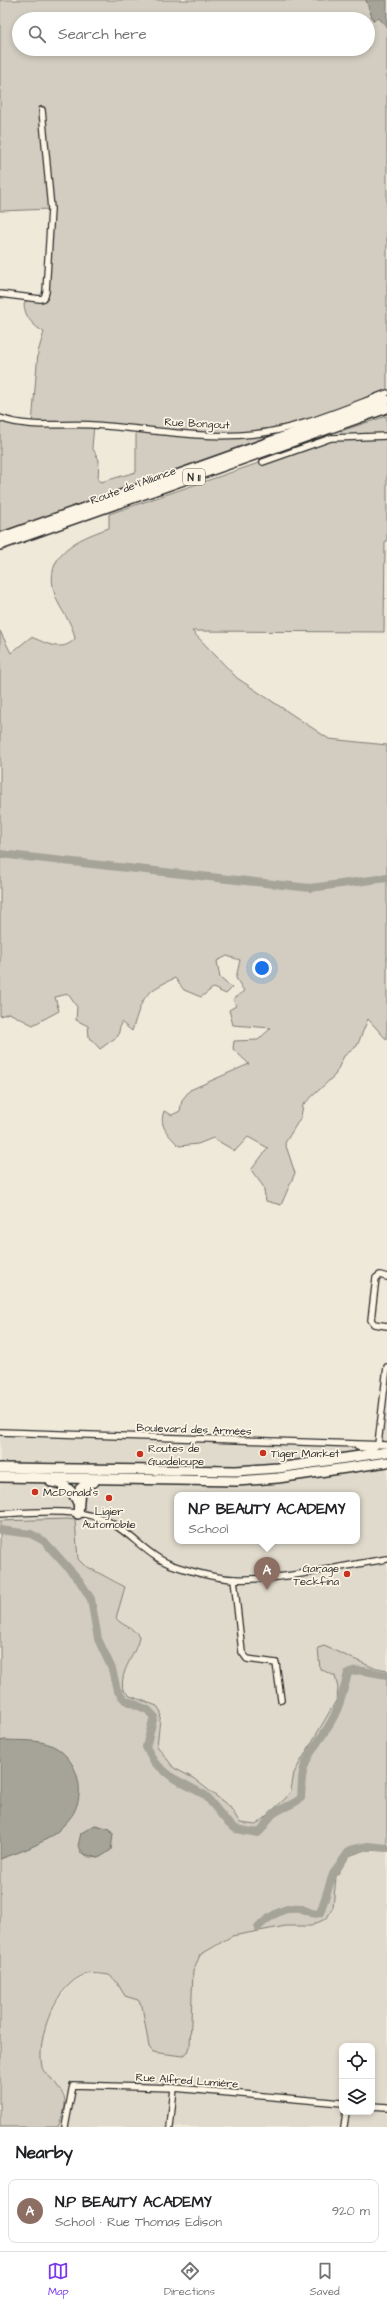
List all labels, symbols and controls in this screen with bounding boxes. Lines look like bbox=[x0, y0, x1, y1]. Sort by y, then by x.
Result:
search box bbox=[12, 12, 375, 56]
icon: search bbox=[26, 23, 48, 45]
text: Search here bbox=[58, 24, 147, 45]
street label: Rue Bongout bbox=[164, 414, 230, 434]
street label: Route de l'Alliance bbox=[88, 463, 178, 508]
road number: N 11 bbox=[183, 469, 205, 485]
your location bbox=[252, 958, 272, 978]
street label: Boulevard des Armées bbox=[136, 1420, 252, 1439]
place label: Routes de Guadeloupe bbox=[148, 1441, 204, 1469]
place label: Tiger Market bbox=[271, 1446, 340, 1462]
marker: Tiger Market bbox=[258, 1448, 268, 1458]
marker: Routes de Guadeloupe bbox=[135, 1449, 145, 1459]
place label: McDonald's bbox=[43, 1485, 99, 1500]
marker: McDonald's bbox=[30, 1487, 40, 1497]
popup bbox=[174, 1492, 360, 1544]
marker: Ligier Automobile bbox=[104, 1493, 114, 1503]
text: N.P BEAUTY ACADEMY bbox=[189, 1499, 345, 1520]
place label: Ligier Automobile bbox=[82, 1504, 136, 1532]
text: School bbox=[189, 1520, 228, 1538]
pin: A bbox=[254, 1557, 280, 1590]
place label: Garage Teckfina bbox=[293, 1561, 339, 1589]
marker: Garage Teckfina bbox=[342, 1569, 352, 1579]
map controls bbox=[339, 2043, 375, 2115]
button: locate bbox=[339, 2043, 375, 2079]
street label: Rue Alfred Lumière bbox=[135, 2069, 239, 2092]
button: layers bbox=[339, 2079, 375, 2115]
text: Nearby bbox=[16, 2141, 73, 2165]
text: N.P BEAUTY ACADEMY bbox=[55, 2192, 212, 2213]
text: A bbox=[26, 2202, 34, 2220]
text: 920 m bbox=[332, 2202, 370, 2220]
text: School · Rue Thomas Edison bbox=[55, 2213, 222, 2231]
tab: Map bbox=[47, 2260, 69, 2299]
tab: Directions bbox=[164, 2260, 215, 2299]
tab: Saved bbox=[310, 2260, 340, 2299]

